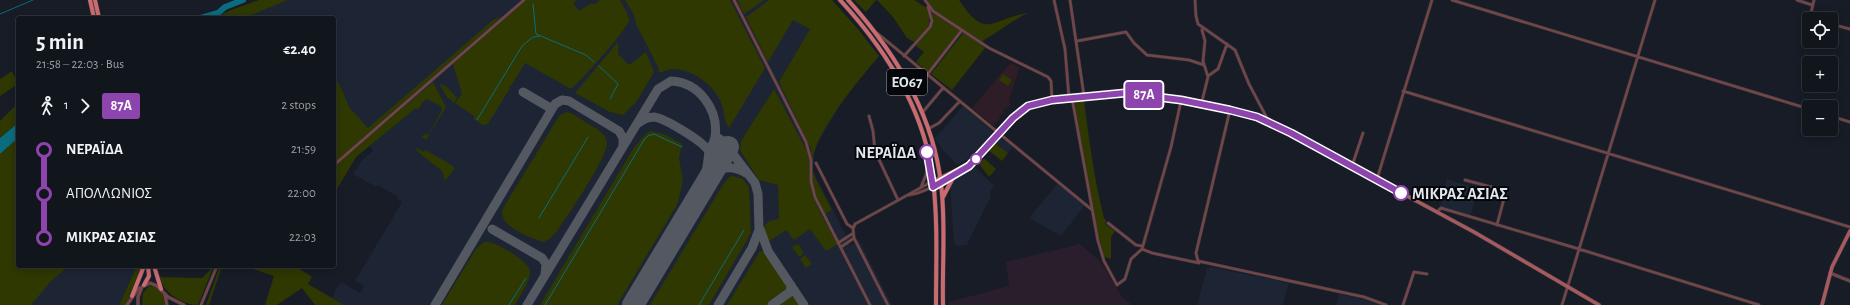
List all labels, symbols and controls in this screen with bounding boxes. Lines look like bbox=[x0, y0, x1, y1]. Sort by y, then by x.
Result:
map controls bbox=[1802, 12, 1838, 136]
button: locate bbox=[1802, 12, 1838, 48]
text: 5 min bbox=[36, 31, 84, 53]
text: €2.40 bbox=[283, 42, 316, 57]
button: + bbox=[1802, 56, 1838, 92]
text: 21:58 – 22:03 · Bus bbox=[36, 58, 124, 71]
road number: ΕΟ67 bbox=[887, 69, 927, 95]
line badge: 87Α bbox=[1121, 82, 1167, 108]
text: 87Α bbox=[1133, 88, 1155, 102]
icon: walk bbox=[36, 95, 58, 117]
icon: forward bbox=[74, 95, 96, 117]
text: 1 bbox=[64, 99, 68, 112]
text: 87Α bbox=[110, 99, 132, 113]
text: 2 stops bbox=[281, 99, 316, 112]
button: − bbox=[1802, 100, 1838, 136]
text: ΝΕΡΑΪΔΑ bbox=[66, 142, 123, 157]
text: 21:59 bbox=[291, 143, 316, 156]
place label: ΝΕΡΑΪΔΑ bbox=[855, 143, 916, 161]
marker: ΝΕΡΑΪΔΑ bbox=[919, 144, 935, 160]
unlabelled marker bbox=[970, 153, 982, 165]
marker: ΜΙΚΡΑΣ ΑΣΙΑΣ bbox=[1393, 185, 1409, 201]
text: ΑΠΟΛΛΩΝΙΟΣ bbox=[66, 186, 152, 201]
place label: ΜΙΚΡΑΣ ΑΣΙΑΣ bbox=[1412, 186, 1508, 202]
text: 22:00 bbox=[287, 187, 316, 200]
text: ΜΙΚΡΑΣ ΑΣΙΑΣ bbox=[66, 230, 156, 245]
text: 22:03 bbox=[289, 231, 316, 244]

